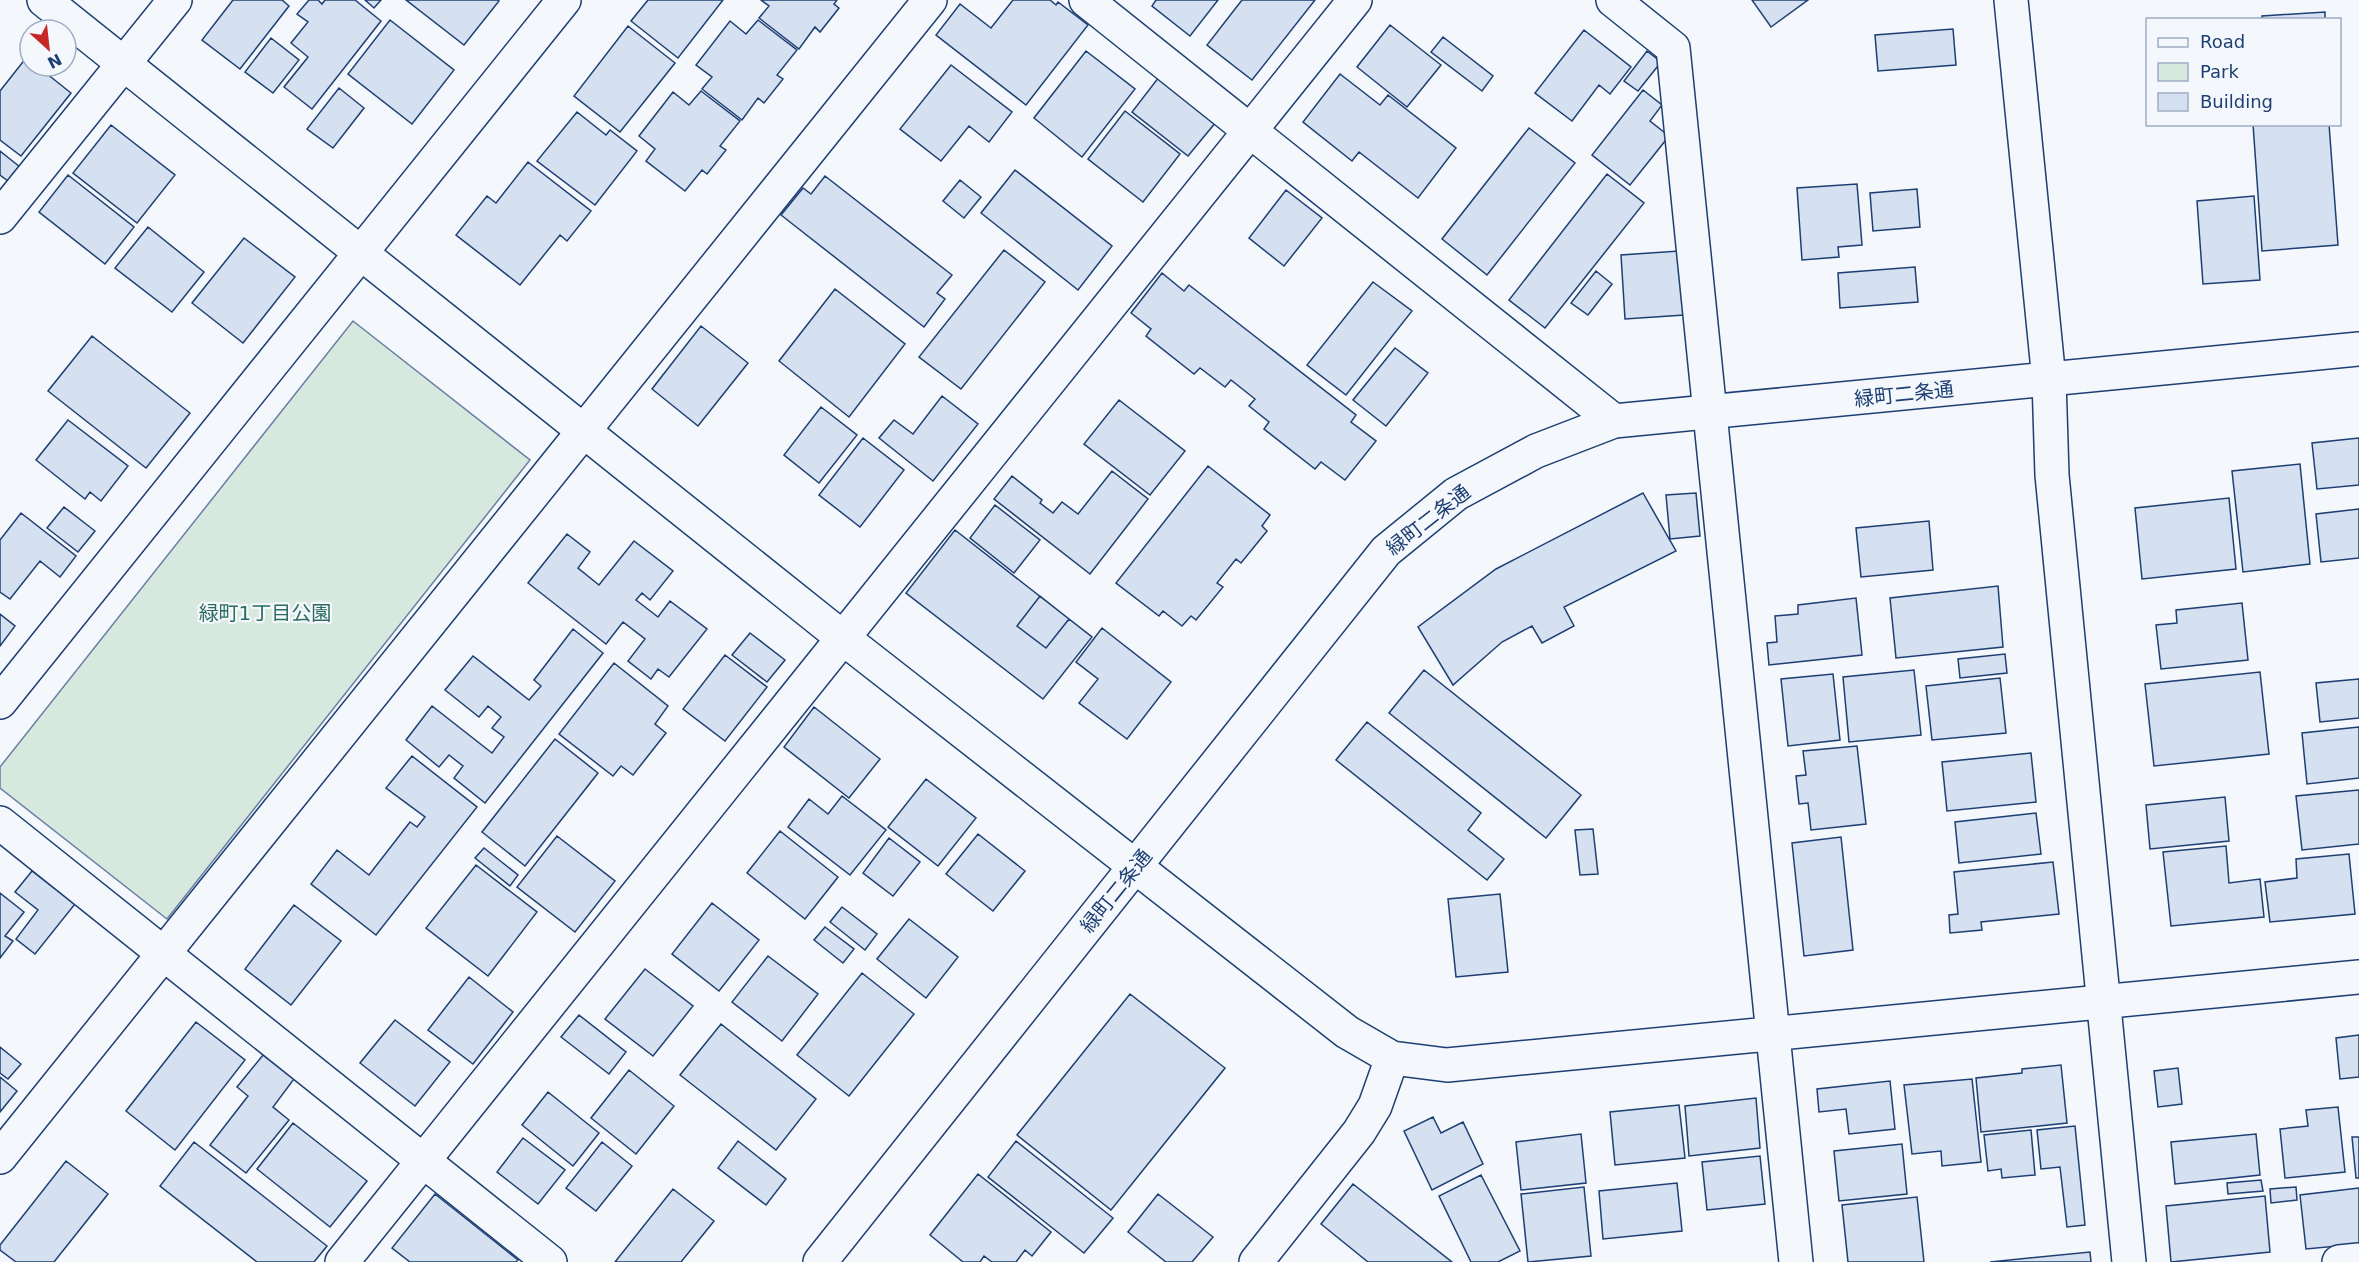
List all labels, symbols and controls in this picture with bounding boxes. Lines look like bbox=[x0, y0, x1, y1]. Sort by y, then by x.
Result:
north arrow bbox=[18, 18, 78, 78]
legend bbox=[2146, 18, 2341, 126]
text: Road bbox=[2200, 31, 2245, 52]
text: N bbox=[44, 49, 65, 72]
text: Park bbox=[2200, 61, 2239, 82]
text: Building bbox=[2200, 91, 2273, 112]
street label: 緑町二条通 bbox=[1853, 377, 1955, 411]
street label: 緑町二条通 bbox=[1381, 480, 1475, 560]
park label: 緑町1丁目公園 bbox=[199, 601, 331, 625]
street label: 緑町二条通 bbox=[1075, 845, 1157, 937]

